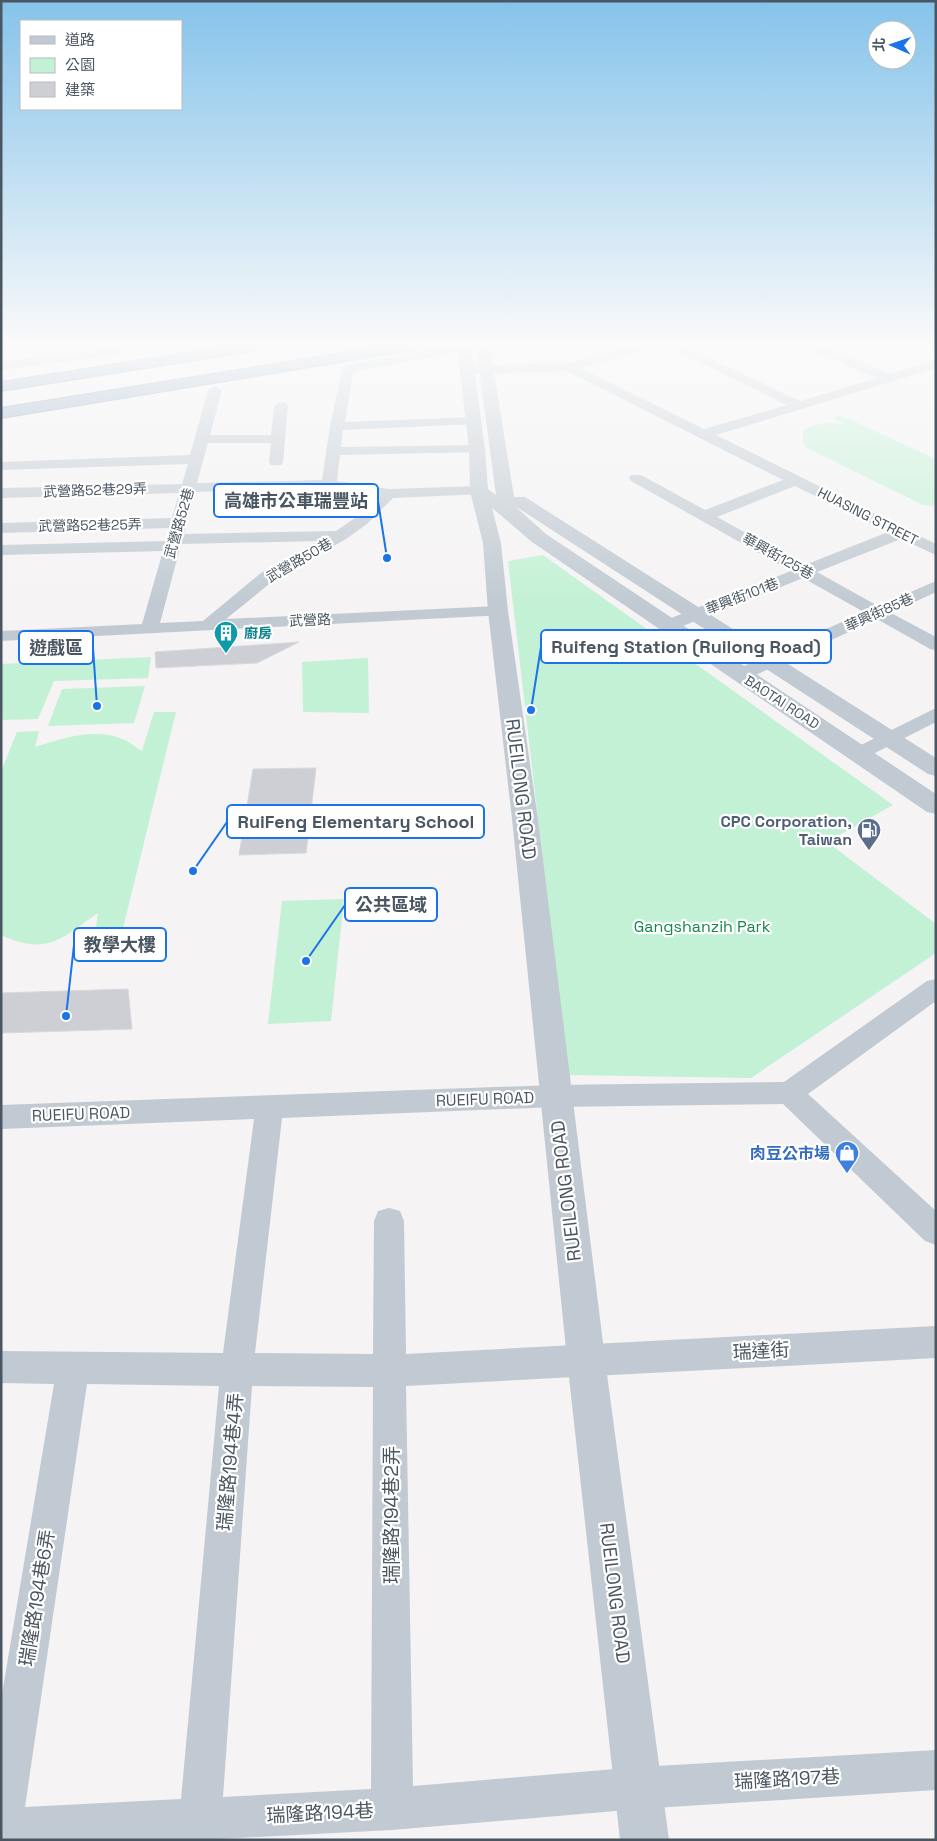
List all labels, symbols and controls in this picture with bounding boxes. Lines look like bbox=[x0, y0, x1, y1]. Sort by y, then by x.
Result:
legend bbox=[20, 20, 182, 110]
north arrow bbox=[867, 20, 917, 70]
text: 道路 bbox=[65, 30, 95, 49]
text: 北 bbox=[870, 37, 888, 52]
text: 公園 bbox=[65, 55, 95, 74]
text: 建築 bbox=[65, 80, 95, 99]
street label: 武營路52巷29弄 bbox=[43, 479, 147, 501]
street label: HUASING STREET bbox=[815, 483, 921, 549]
callout: 高雄市公車瑞豐站 bbox=[214, 484, 378, 517]
street label: 武營路52巷 bbox=[160, 486, 198, 560]
text: 高雄市公車瑞豐站 bbox=[224, 489, 368, 512]
street label: 武營路52巷25弄 bbox=[38, 515, 142, 535]
street label: 華興街125巷 bbox=[739, 529, 817, 583]
street label: 武營路50巷 bbox=[263, 534, 335, 586]
street label: 華興街101巷 bbox=[703, 574, 781, 618]
street label: 華興街85巷 bbox=[842, 589, 916, 635]
street label: 武營路 bbox=[289, 610, 331, 630]
building icon: 廚房 bbox=[213, 620, 239, 654]
place label: 廚房 bbox=[244, 624, 272, 642]
callout: Ruifeng Station (Ruilong Road) bbox=[541, 630, 831, 663]
callout: 遊戲區 bbox=[19, 631, 93, 664]
text: Ruifeng Station (Ruilong Road) bbox=[551, 635, 821, 658]
text: 遊戲區 bbox=[29, 636, 83, 659]
street label: BAOTAI ROAD bbox=[741, 671, 823, 733]
street label: RUEILONG ROAD bbox=[500, 717, 542, 861]
callout: RuiFeng Elementary School bbox=[227, 805, 484, 838]
text: RuiFeng Elementary School bbox=[238, 810, 474, 833]
place label: CPC Corporation, Taiwan bbox=[721, 811, 852, 850]
fuel station icon: CPC Corporation, Taiwan bbox=[856, 817, 882, 851]
callout: 公共區域 bbox=[345, 888, 437, 921]
text: 公共區域 bbox=[355, 893, 427, 916]
park label: Gangshanzih Park bbox=[634, 916, 771, 937]
callout: 教學大樓 bbox=[74, 928, 166, 961]
text: 教學大樓 bbox=[84, 933, 156, 956]
street label: RUEIFU ROAD bbox=[435, 1087, 535, 1111]
street label: RUEIFU ROAD bbox=[31, 1102, 131, 1126]
street label: RUEILONG ROAD bbox=[545, 1119, 587, 1263]
shop icon: 肉豆公市場 bbox=[834, 1140, 860, 1174]
place label: 肉豆公市場 bbox=[750, 1143, 830, 1164]
street label: 瑞達街 bbox=[732, 1337, 790, 1365]
street label: 瑞隆路194巷4弄 bbox=[212, 1392, 248, 1532]
street label: 瑞隆路194巷2弄 bbox=[379, 1446, 404, 1584]
street label: RUEILONG ROAD bbox=[594, 1521, 636, 1665]
street label: 瑞隆路194巷6弄 bbox=[14, 1528, 60, 1668]
street label: 瑞隆路197巷 bbox=[733, 1764, 841, 1794]
street label: 瑞隆路194巷 bbox=[266, 1798, 374, 1828]

